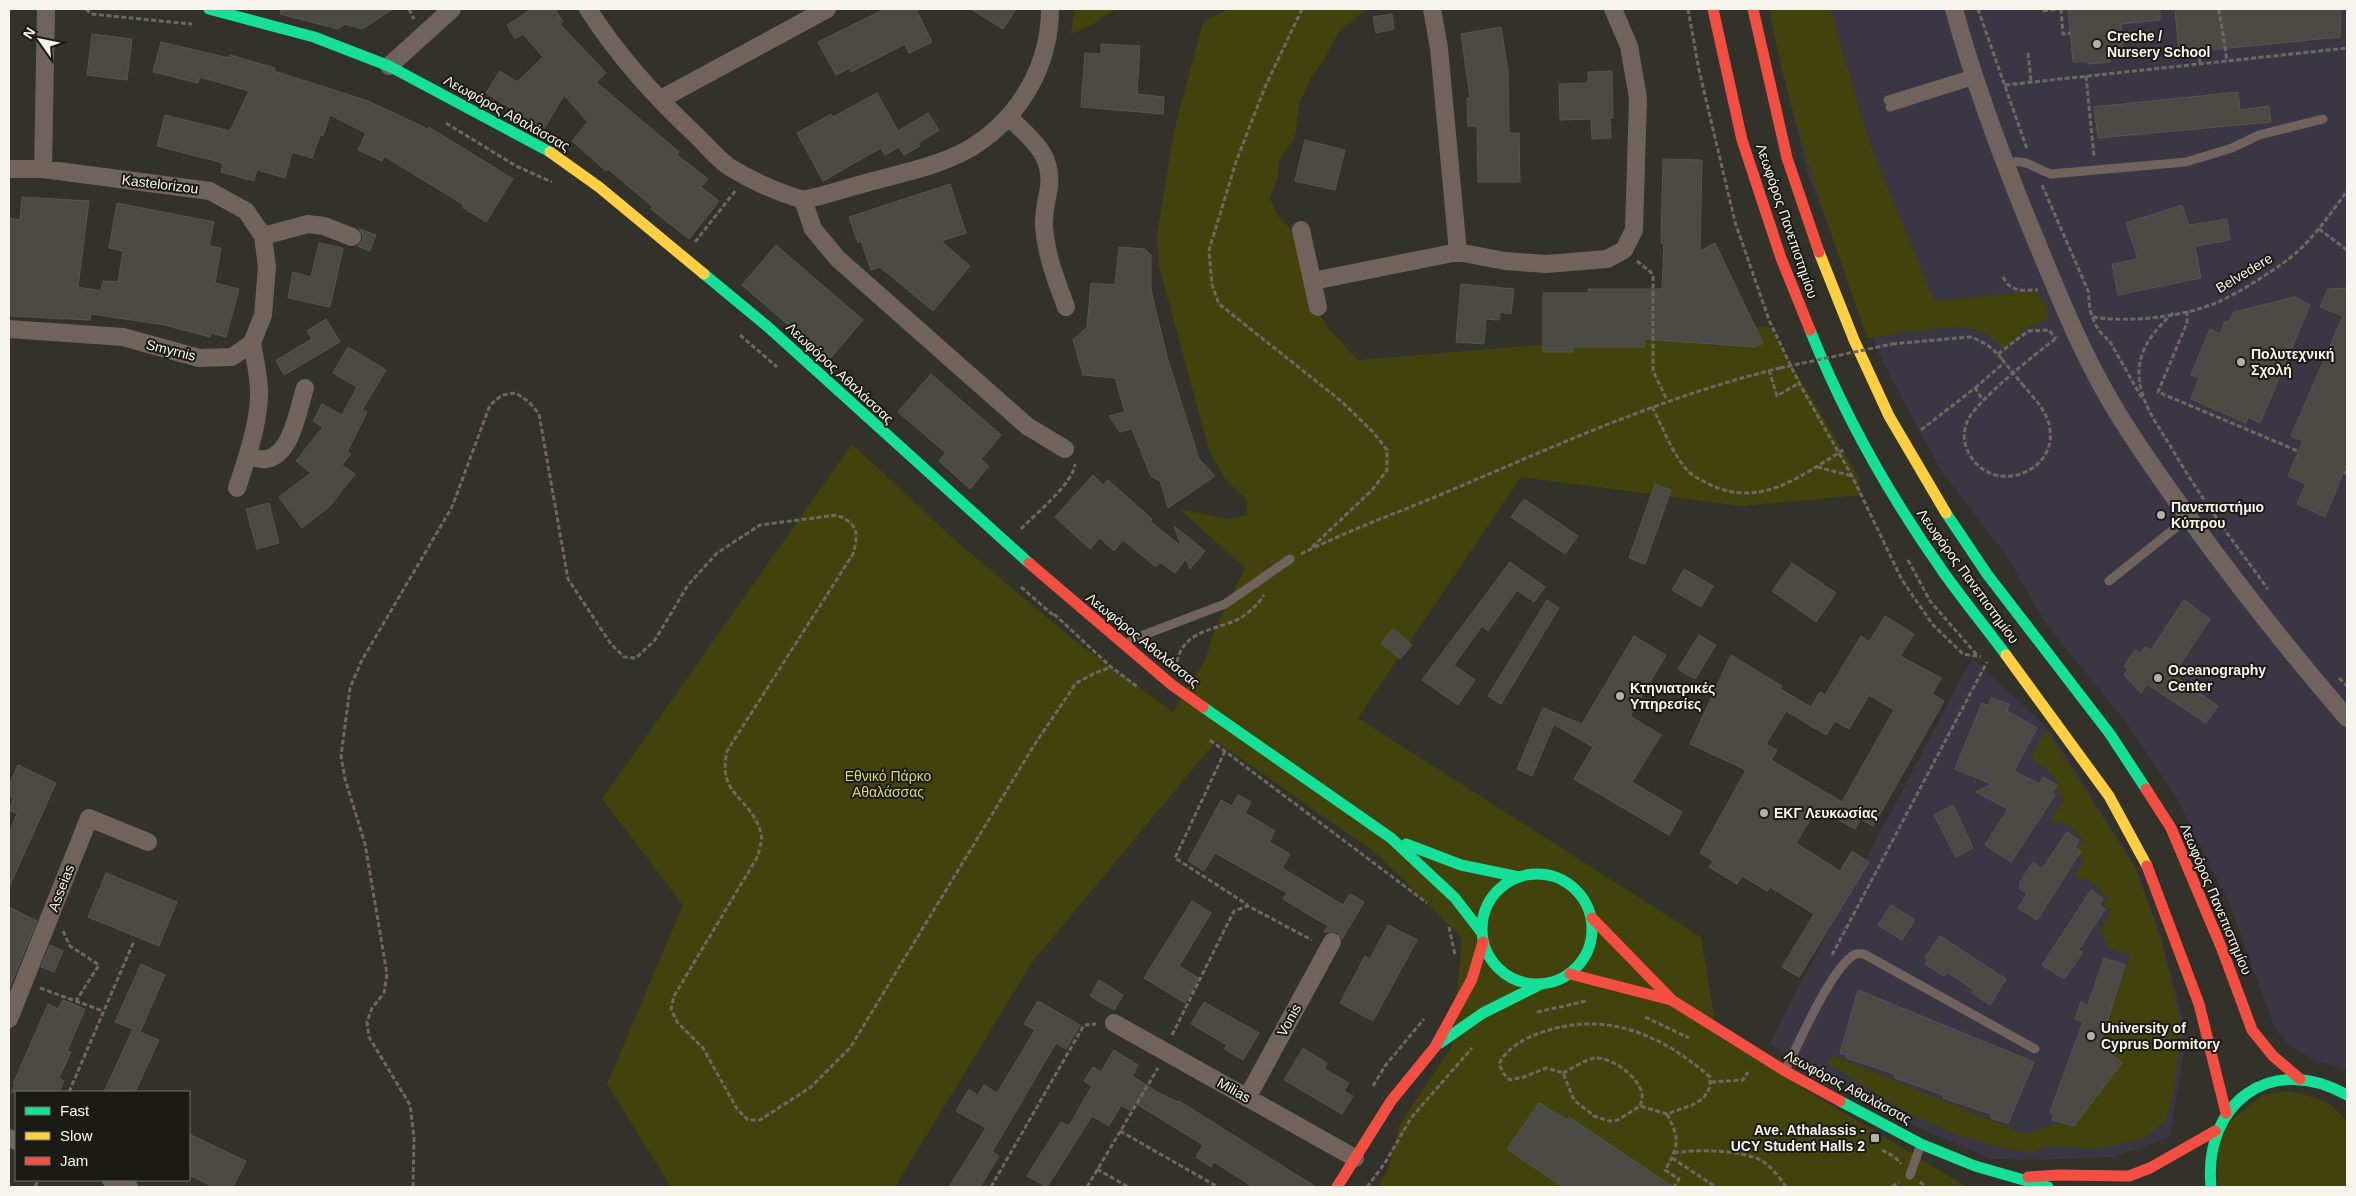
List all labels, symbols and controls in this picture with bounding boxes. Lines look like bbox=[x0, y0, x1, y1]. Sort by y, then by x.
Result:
north arrow bbox=[15, 15, 65, 65]
text: N bbox=[20, 24, 39, 42]
place label: Creche / Nursery School bbox=[2107, 28, 2210, 60]
marker: Creche / Nursery School bbox=[2091, 38, 2103, 50]
street label: Λεωφόρος Αθαλάσσας bbox=[441, 72, 573, 154]
street label: Λεωφόρος Πανεπιστημίου bbox=[1753, 142, 1821, 300]
street label: Kastelorizou bbox=[121, 171, 199, 197]
street label: Belvedere bbox=[2213, 250, 2275, 296]
street label: Λεωφόρος Αθαλάσσας bbox=[783, 319, 897, 427]
street label: Smyrnis bbox=[145, 336, 197, 364]
place label: Πολυτεχνική Σχολή bbox=[2251, 346, 2334, 378]
marker: Πολυτεχνική Σχολή bbox=[2235, 356, 2247, 368]
place label: Πανεπιστήμιο Κύπρου bbox=[2171, 499, 2264, 531]
street label: Λεωφόρος Πανεπιστημίου bbox=[1914, 506, 2022, 646]
marker: Πανεπιστήμιο Κύπρου bbox=[2155, 509, 2167, 521]
street label: Λεωφόρος Αθαλάσσας bbox=[1083, 589, 1203, 691]
place label: Oceanography Center bbox=[2168, 662, 2266, 694]
marker: Oceanography Center bbox=[2152, 672, 2164, 684]
place label: Κτηνιατρικές Υπηρεσίες bbox=[1630, 680, 1715, 712]
marker: Κτηνιατρικές Υπηρεσίες bbox=[1614, 690, 1626, 702]
park label: Εθνικό Πάρκο Αθαλάσσας bbox=[845, 768, 931, 800]
place label: ΕΚΓ Λευκωσίας bbox=[1774, 805, 1878, 821]
marker: ΕΚΓ Λευκωσίας bbox=[1758, 807, 1770, 819]
street label: Λεωφόρος Πανεπιστημίου bbox=[2177, 821, 2255, 977]
street label: Asseias bbox=[45, 862, 77, 914]
street label: Vonis bbox=[1274, 1001, 1304, 1039]
place label: University of Cyprus Dormitory bbox=[2101, 1020, 2220, 1052]
marker: University of Cyprus Dormitory bbox=[2085, 1030, 2097, 1042]
street label: Λεωφόρος Αθαλάσσας bbox=[1782, 1047, 1914, 1127]
street label: Milias bbox=[1214, 1074, 1254, 1106]
legend bbox=[15, 1091, 190, 1181]
text: Fast bbox=[60, 1102, 90, 1119]
place label: Ave. Athalassis - UCY Student Halls 2 bbox=[1731, 1122, 1865, 1154]
text: Slow bbox=[60, 1127, 93, 1144]
marker: Ave. Athalassis - UCY Student Halls 2 bbox=[1869, 1132, 1881, 1144]
text: Jam bbox=[60, 1152, 88, 1169]

